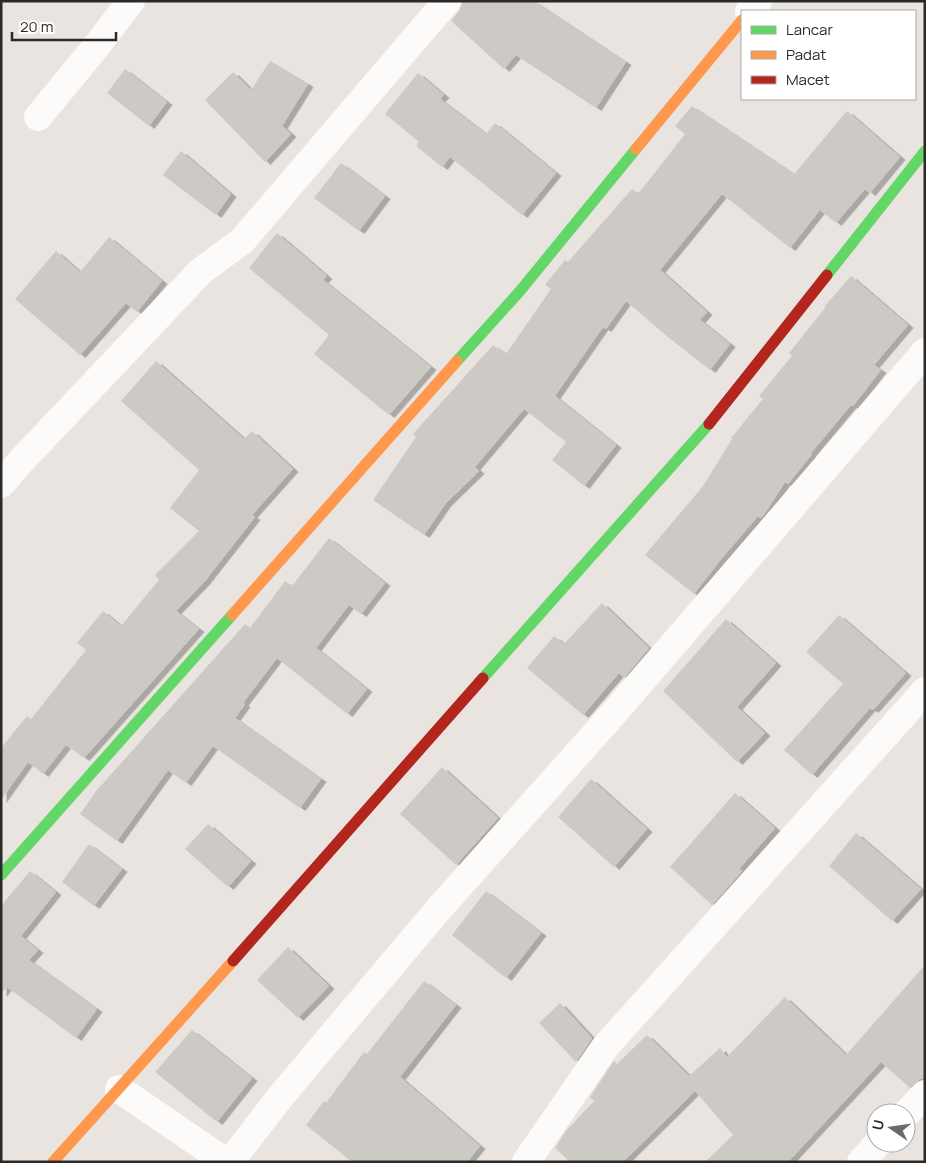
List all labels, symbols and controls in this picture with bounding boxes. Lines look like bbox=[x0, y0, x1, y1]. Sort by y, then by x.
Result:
scale bar bbox=[12, 10, 116, 42]
legend bbox=[741, 10, 916, 100]
text: 20 m bbox=[20, 16, 53, 37]
text: Lancar bbox=[786, 19, 833, 40]
text: Padat bbox=[786, 44, 826, 65]
text: Macet bbox=[786, 69, 830, 90]
north arrow bbox=[866, 1103, 916, 1153]
text: U bbox=[867, 1118, 888, 1132]

